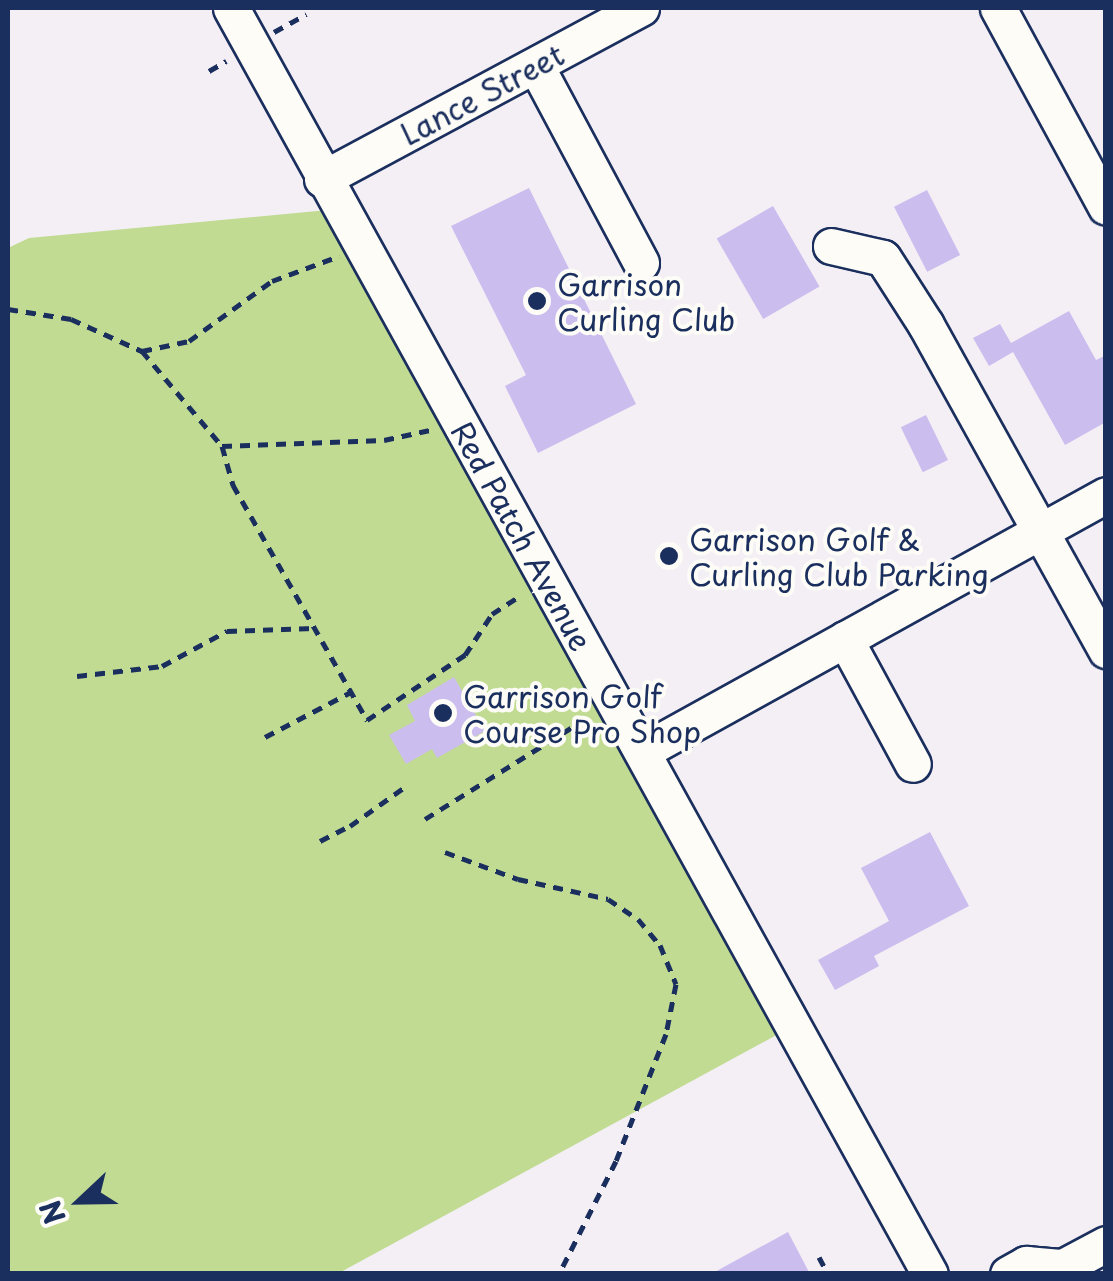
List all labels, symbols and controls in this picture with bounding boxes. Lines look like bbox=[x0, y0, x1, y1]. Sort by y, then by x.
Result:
street label: Lance Street bbox=[393, 35, 571, 153]
place label: Garrison Curling Club bbox=[557, 266, 736, 336]
marker: Garrison Curling Club bbox=[526, 290, 548, 312]
street label: Red Patch Avenue bbox=[444, 415, 600, 657]
place label: Garrison Golf & Curling Club Parking bbox=[689, 521, 990, 592]
marker: Garrison Golf & Curling Club Parking bbox=[658, 545, 680, 567]
place label: Garrison Golf Course Pro Shop bbox=[463, 678, 702, 748]
marker: Garrison Golf Course Pro Shop bbox=[432, 702, 454, 724]
north arrow bbox=[30, 1151, 130, 1251]
text: N bbox=[28, 1194, 76, 1231]

